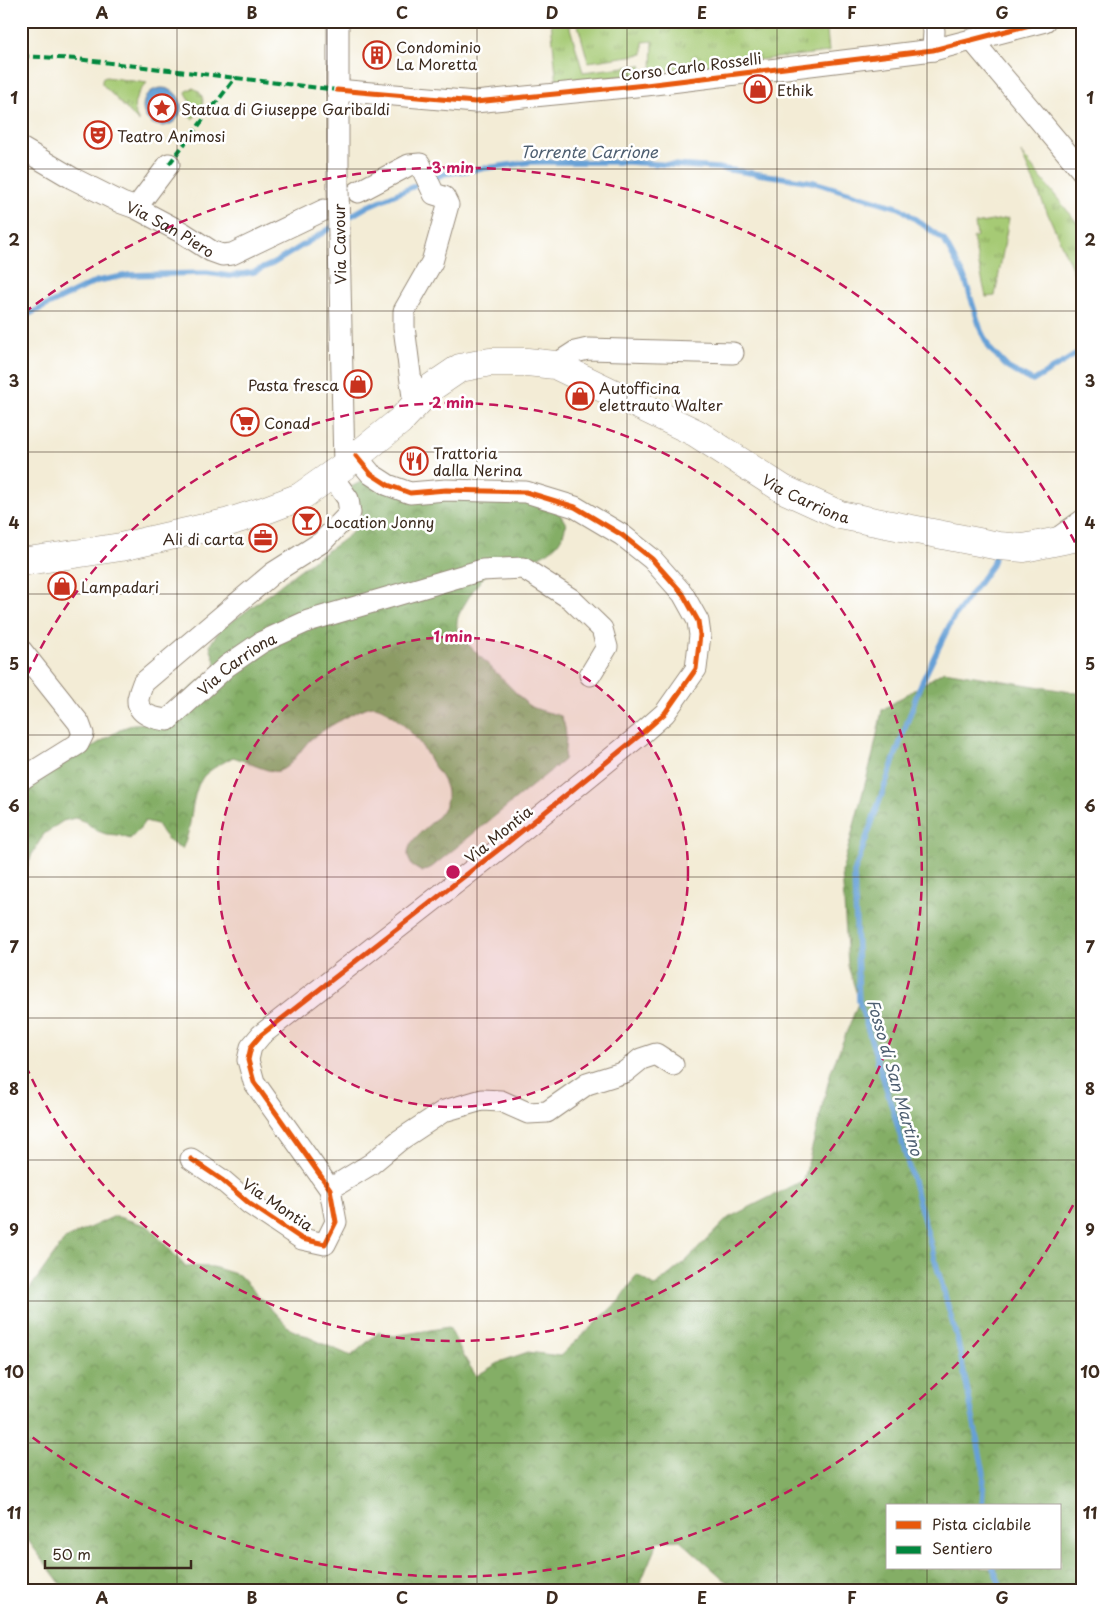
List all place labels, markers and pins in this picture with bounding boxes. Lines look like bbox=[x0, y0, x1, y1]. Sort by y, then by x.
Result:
place label: Condominio La Moretta bbox=[396, 35, 481, 75]
building icon: Condominio La Moretta bbox=[362, 40, 392, 70]
shop icon: Ethik bbox=[743, 74, 773, 104]
place label: Ethik bbox=[777, 78, 814, 101]
place icon: Statua di Giuseppe Garibaldi bbox=[147, 93, 177, 123]
place label: Statua di Giuseppe Garibaldi bbox=[181, 97, 390, 120]
theatre icon: Teatro Animosi bbox=[83, 120, 113, 150]
place label: Teatro Animosi bbox=[117, 124, 226, 147]
shop icon: Pasta fresca bbox=[343, 369, 373, 399]
place label: Pasta fresca bbox=[248, 373, 339, 396]
place label: Autofficina elettrauto Walter bbox=[599, 376, 723, 416]
shop icon: Autofficina elettrauto Walter bbox=[565, 381, 595, 411]
supermarket icon: Conad bbox=[230, 407, 260, 437]
place label: Conad bbox=[264, 411, 310, 434]
place label: Trattoria dalla Nerina bbox=[433, 441, 523, 481]
restaurant icon: Trattoria dalla Nerina bbox=[399, 446, 429, 476]
bar icon: Location Jonny bbox=[292, 506, 322, 536]
place label: Location Jonny bbox=[326, 510, 434, 533]
office icon: Ali di carta bbox=[248, 523, 278, 553]
place label: Ali di carta bbox=[163, 527, 245, 550]
shop icon: Lampadari bbox=[47, 571, 77, 601]
place label: Lampadari bbox=[81, 575, 159, 598]
centre of rings bbox=[444, 863, 462, 881]

